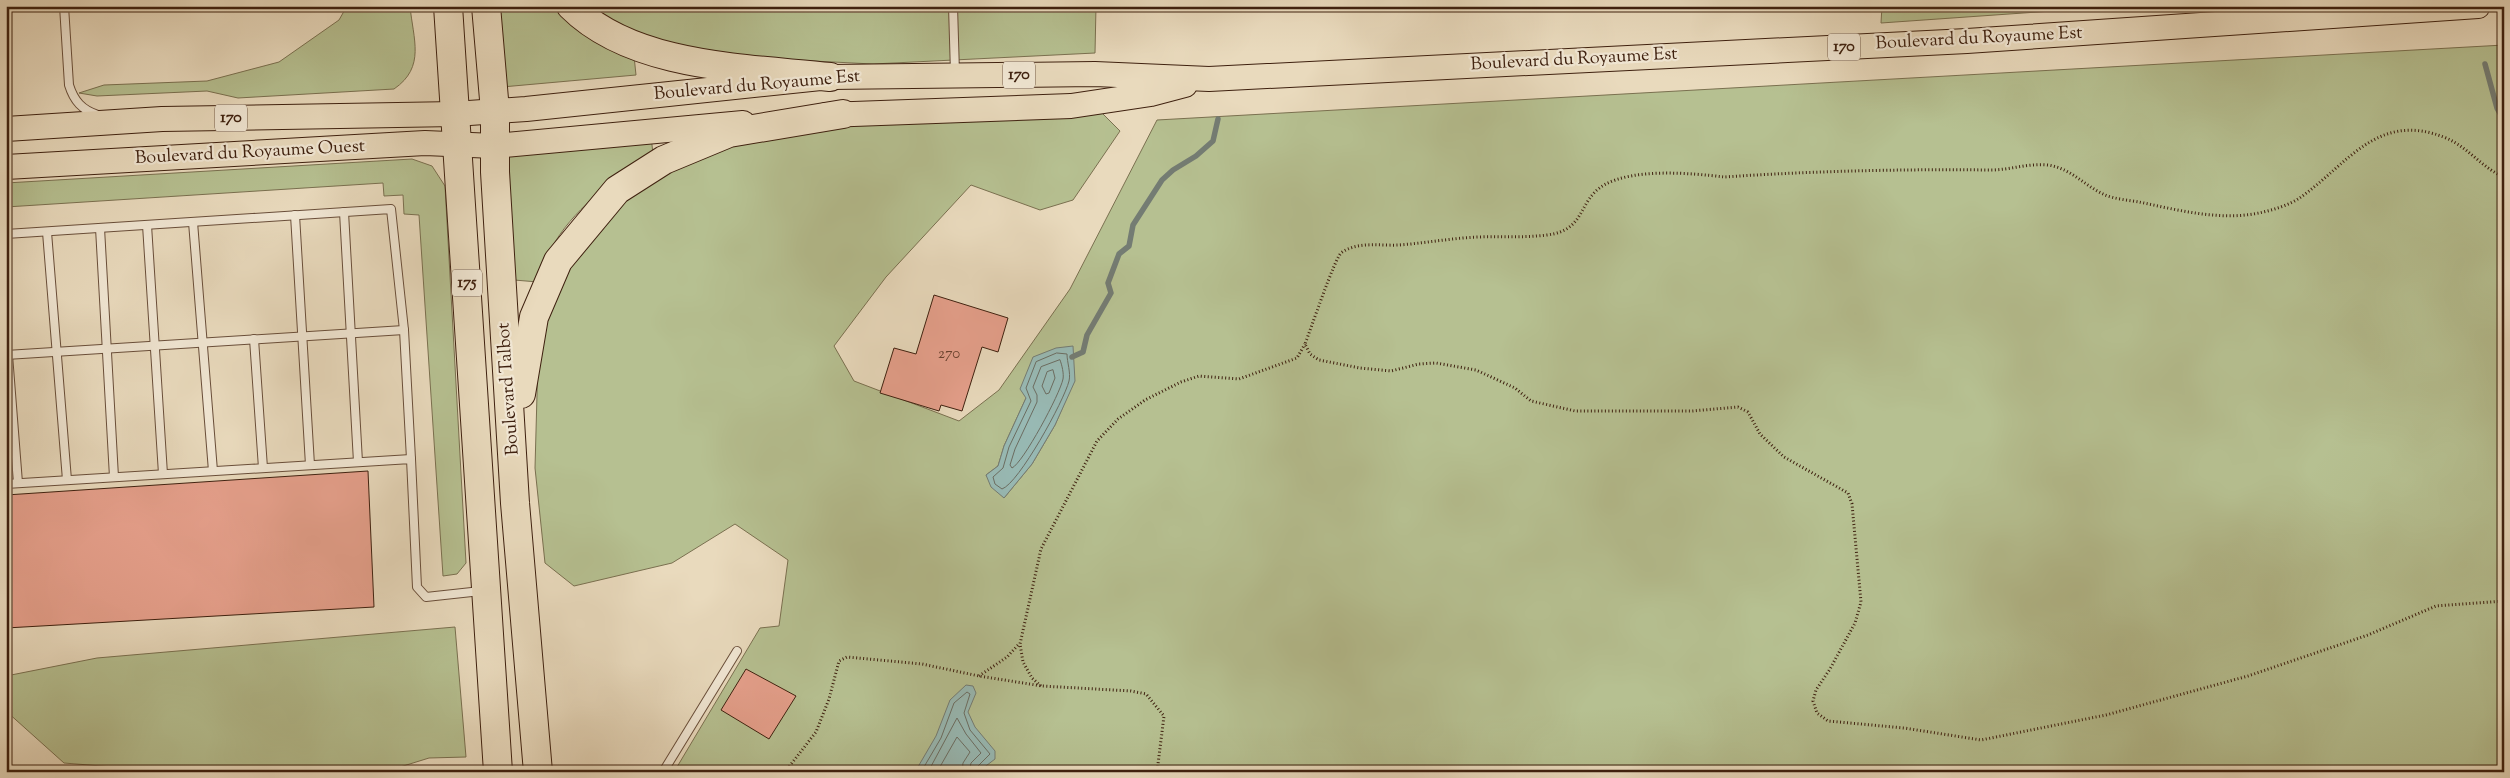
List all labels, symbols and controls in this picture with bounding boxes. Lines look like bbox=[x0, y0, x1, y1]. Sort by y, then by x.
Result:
street label: Boulevard du Royaume Est bbox=[1875, 21, 2083, 57]
road number: 170 bbox=[1828, 34, 1860, 61]
street label: Boulevard du Royaume Est bbox=[1470, 42, 1678, 78]
road number: 170 bbox=[1003, 62, 1035, 88]
street label: Boulevard du Royaume Est bbox=[653, 64, 861, 108]
road number: 170 bbox=[215, 105, 247, 132]
street label: Boulevard du Royaume Ouest bbox=[134, 134, 366, 172]
road number: 175 bbox=[452, 270, 482, 296]
street label: Boulevard Talbot bbox=[491, 322, 527, 456]
house number: 270 bbox=[938, 344, 960, 365]

